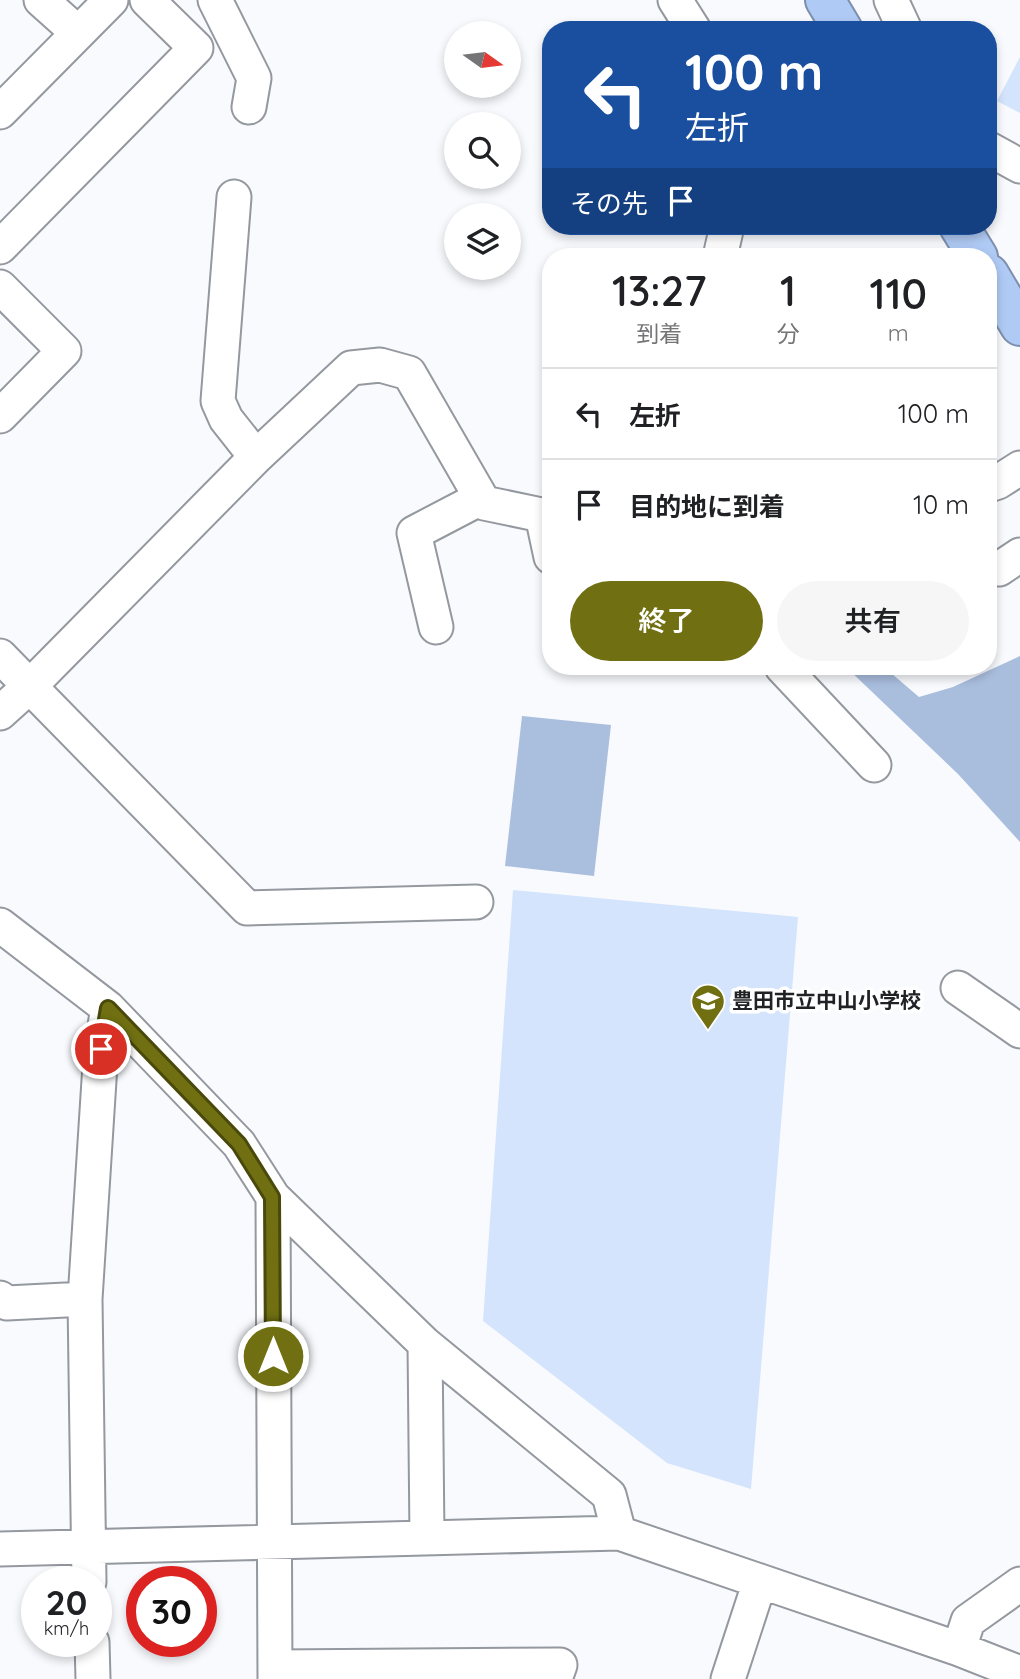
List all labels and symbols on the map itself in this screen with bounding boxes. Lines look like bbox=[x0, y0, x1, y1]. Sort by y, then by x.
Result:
north arrow bbox=[444, 21, 522, 98]
school or university icon: 豊田市立中山小学校 bbox=[689, 982, 727, 1031]
place label: 豊田市立中山小学校 bbox=[732, 987, 921, 1013]
pin bbox=[71, 1019, 131, 1079]
position arrow bbox=[236, 1319, 310, 1393]
speed limit sign: 30 bbox=[126, 1566, 217, 1657]

